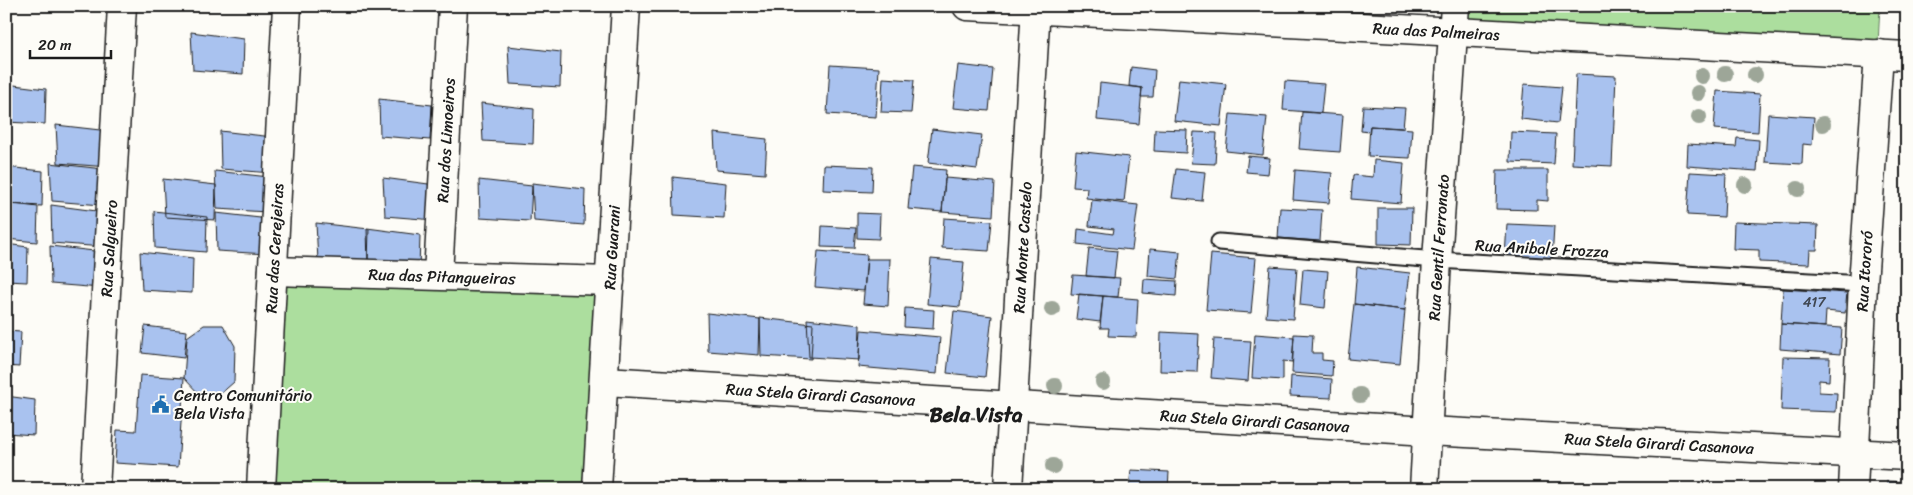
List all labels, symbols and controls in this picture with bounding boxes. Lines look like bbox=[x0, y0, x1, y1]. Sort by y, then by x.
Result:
street label: Rua das Palmeiras bbox=[1372, 14, 1501, 49]
scale bar bbox=[30, 28, 111, 60]
text: 20 m bbox=[38, 32, 72, 58]
street label: Rua dos Limoeiros bbox=[428, 76, 464, 203]
street label: Rua Gentil Ferronato bbox=[1420, 173, 1458, 322]
street label: Rua Monte Castelo bbox=[1004, 181, 1041, 314]
street label: Rua das Cerejeiras bbox=[256, 182, 292, 314]
street label: Rua Salgueiro bbox=[92, 199, 126, 298]
street label: Rua Guarani bbox=[595, 204, 629, 291]
street label: Rua Itororó bbox=[1848, 229, 1882, 313]
street label: Rua Anibale Frozza bbox=[1474, 231, 1610, 266]
street label: Rua das Pitangueiras bbox=[368, 260, 516, 293]
house number: 417 bbox=[1803, 290, 1826, 315]
street label: Rua Stela Girardi Casanova bbox=[725, 374, 917, 415]
place label: Centro Comunitário Bela Vista bbox=[174, 381, 312, 428]
public building icon: Centro Comunitário Bela Vista bbox=[150, 394, 170, 414]
district label: Bela Vista bbox=[930, 396, 1023, 434]
street label: Rua Stela Girardi Casanova bbox=[1159, 401, 1351, 441]
street label: Rua Stela Girardi Casanova bbox=[1564, 424, 1756, 463]

